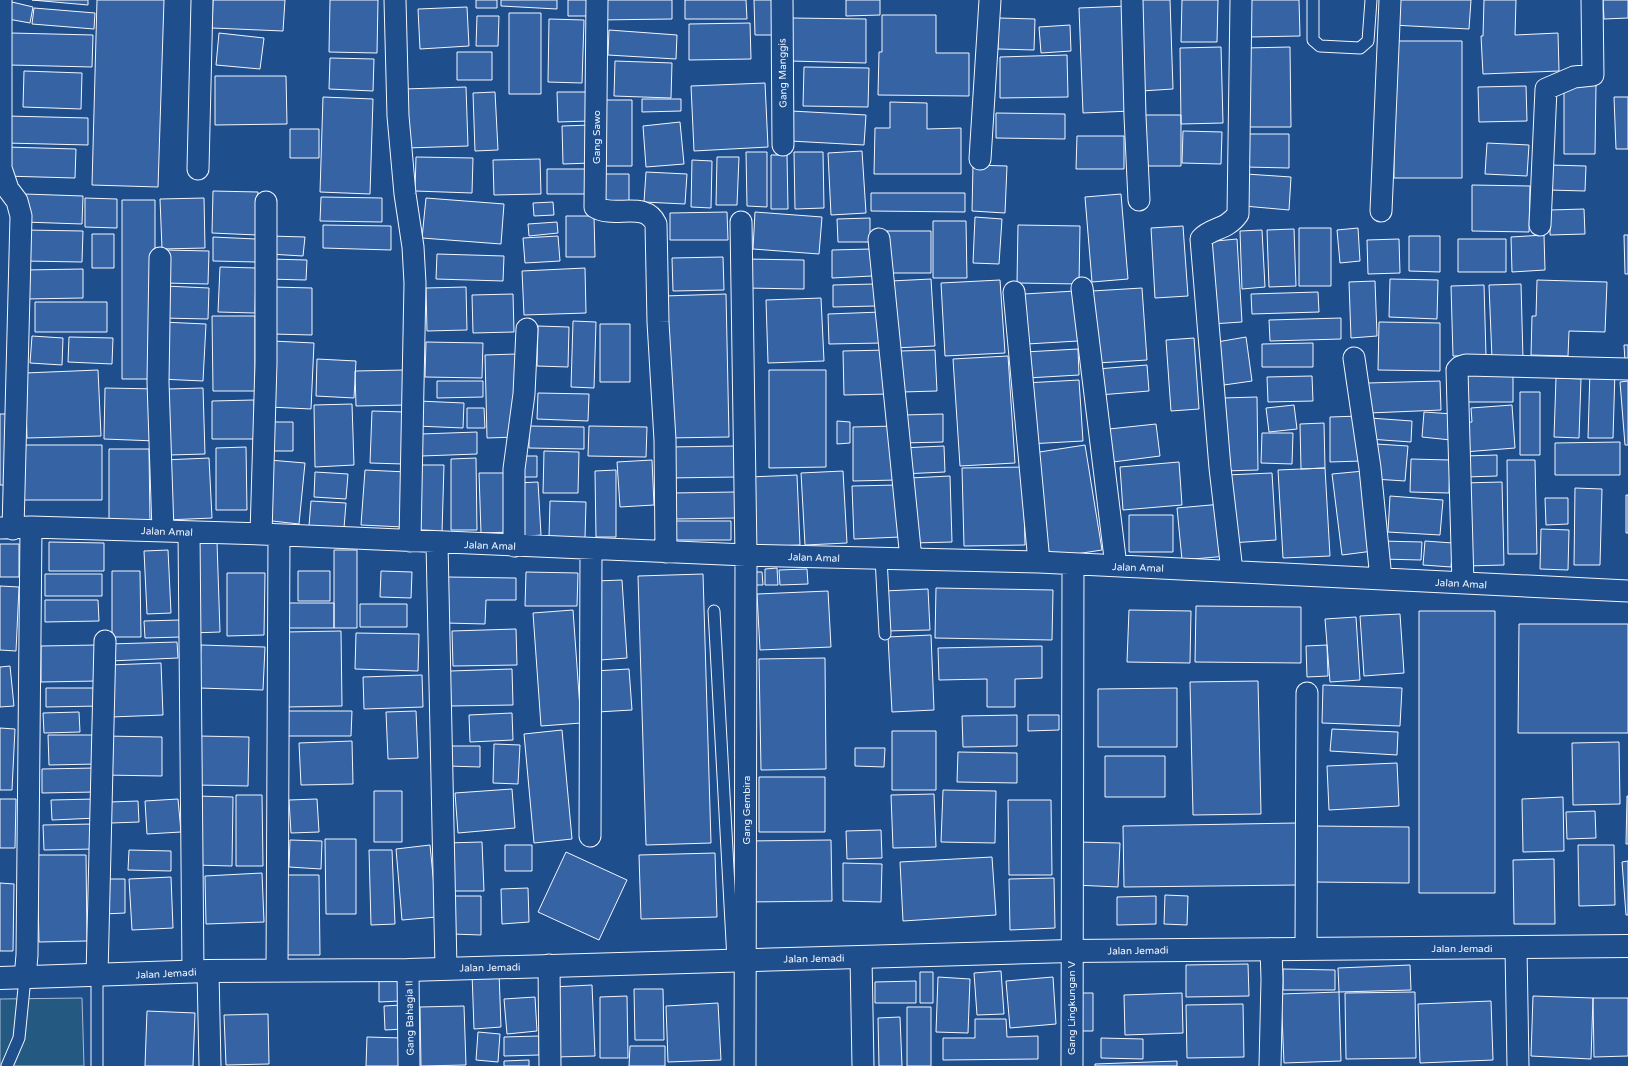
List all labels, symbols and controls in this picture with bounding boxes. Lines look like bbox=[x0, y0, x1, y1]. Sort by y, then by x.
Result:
street label: Gang Manggis bbox=[776, 38, 790, 108]
street label: Gang Sawo bbox=[591, 110, 603, 164]
street label: Jalan Amal bbox=[141, 525, 193, 539]
street label: Jalan Amal bbox=[464, 539, 516, 553]
street label: Jalan Amal bbox=[788, 551, 840, 565]
street label: Jalan Amal bbox=[1112, 561, 1164, 575]
street label: Jalan Amal bbox=[1435, 577, 1487, 591]
street label: Gang Gembira bbox=[741, 776, 753, 844]
street label: Jalan Jemadi bbox=[1432, 943, 1493, 955]
street label: Jalan Jemadi bbox=[1107, 944, 1169, 958]
street label: Jalan Jemadi bbox=[783, 952, 845, 966]
street label: Jalan Jemadi bbox=[459, 961, 521, 975]
street label: Gang Lingkungan V bbox=[1066, 961, 1078, 1055]
street label: Jalan Jemadi bbox=[135, 966, 197, 982]
street label: Gang Bahagia II bbox=[403, 980, 417, 1056]

